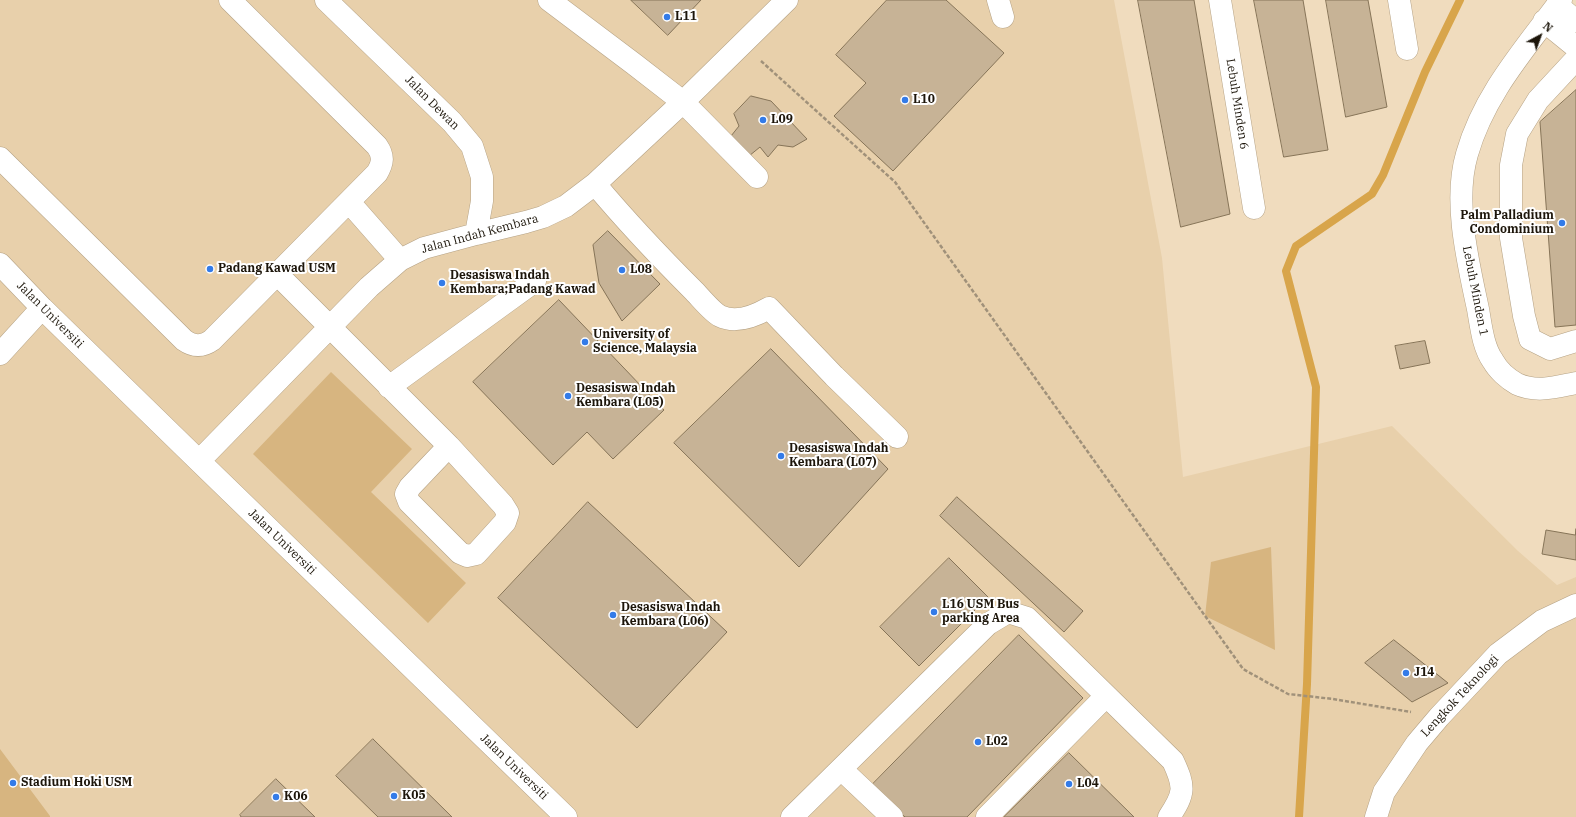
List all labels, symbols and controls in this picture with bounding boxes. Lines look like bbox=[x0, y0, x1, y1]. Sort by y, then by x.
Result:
place label: L11 bbox=[675, 10, 697, 24]
marker: L11 bbox=[662, 12, 672, 22]
north arrow bbox=[1520, 16, 1560, 56]
text: N bbox=[1540, 19, 1556, 35]
street label: Lebuh Minden 6 bbox=[1223, 58, 1251, 150]
street label: Jalan Dewan bbox=[402, 73, 462, 133]
place label: L10 bbox=[913, 93, 935, 107]
marker: L10 bbox=[900, 95, 910, 105]
place label: L09 bbox=[771, 113, 793, 127]
marker: L09 bbox=[758, 115, 768, 125]
place label: Palm Palladium Condominium bbox=[1460, 209, 1554, 237]
street label: Jalan Indah Kembara bbox=[420, 211, 540, 257]
marker: Palm Palladium Condominium bbox=[1557, 218, 1567, 228]
street label: Lebuh Minden 1 bbox=[1459, 245, 1491, 337]
place label: Padang Kawad USM bbox=[218, 262, 336, 276]
place label: L08 bbox=[630, 263, 652, 277]
marker: Padang Kawad USM bbox=[205, 264, 215, 274]
marker: L08 bbox=[617, 265, 627, 275]
place label: Desasiswa Indah Kembara;Padang Kawad bbox=[450, 269, 596, 297]
marker: Desasiswa Indah Kembara;Padang Kawad bbox=[437, 278, 447, 288]
street label: Jalan Universiti bbox=[14, 279, 86, 351]
place label: University of Science, Malaysia bbox=[593, 328, 697, 356]
marker: University of Science, Malaysia bbox=[580, 337, 590, 347]
place label: Desasiswa Indah Kembara (L05) bbox=[576, 382, 676, 410]
marker: Desasiswa Indah Kembara (L05) bbox=[563, 391, 573, 401]
place label: Desasiswa Indah Kembara (L07) bbox=[789, 442, 889, 470]
marker: Desasiswa Indah Kembara (L07) bbox=[776, 451, 786, 461]
street label: Jalan Universiti bbox=[245, 506, 319, 578]
place label: L16 USM Bus parking Area bbox=[942, 598, 1020, 626]
place label: Desasiswa Indah Kembara (L06) bbox=[621, 601, 721, 629]
marker: L16 USM Bus parking Area bbox=[929, 607, 939, 617]
marker: Desasiswa Indah Kembara (L06) bbox=[608, 610, 618, 620]
street label: Lengkok Teknologi bbox=[1418, 652, 1502, 740]
place label: J14 bbox=[1414, 666, 1435, 680]
marker: J14 bbox=[1401, 668, 1411, 678]
street label: Jalan Universiti bbox=[477, 731, 551, 803]
place label: L02 bbox=[986, 735, 1008, 749]
marker: L02 bbox=[973, 737, 983, 747]
place label: Stadium Hoki USM bbox=[21, 776, 132, 790]
place label: L04 bbox=[1077, 777, 1099, 791]
marker: Stadium Hoki USM bbox=[8, 778, 18, 788]
marker: L04 bbox=[1064, 779, 1074, 789]
place label: K05 bbox=[402, 789, 426, 803]
place label: K06 bbox=[284, 790, 308, 804]
marker: K05 bbox=[389, 791, 399, 801]
marker: K06 bbox=[271, 792, 281, 802]

